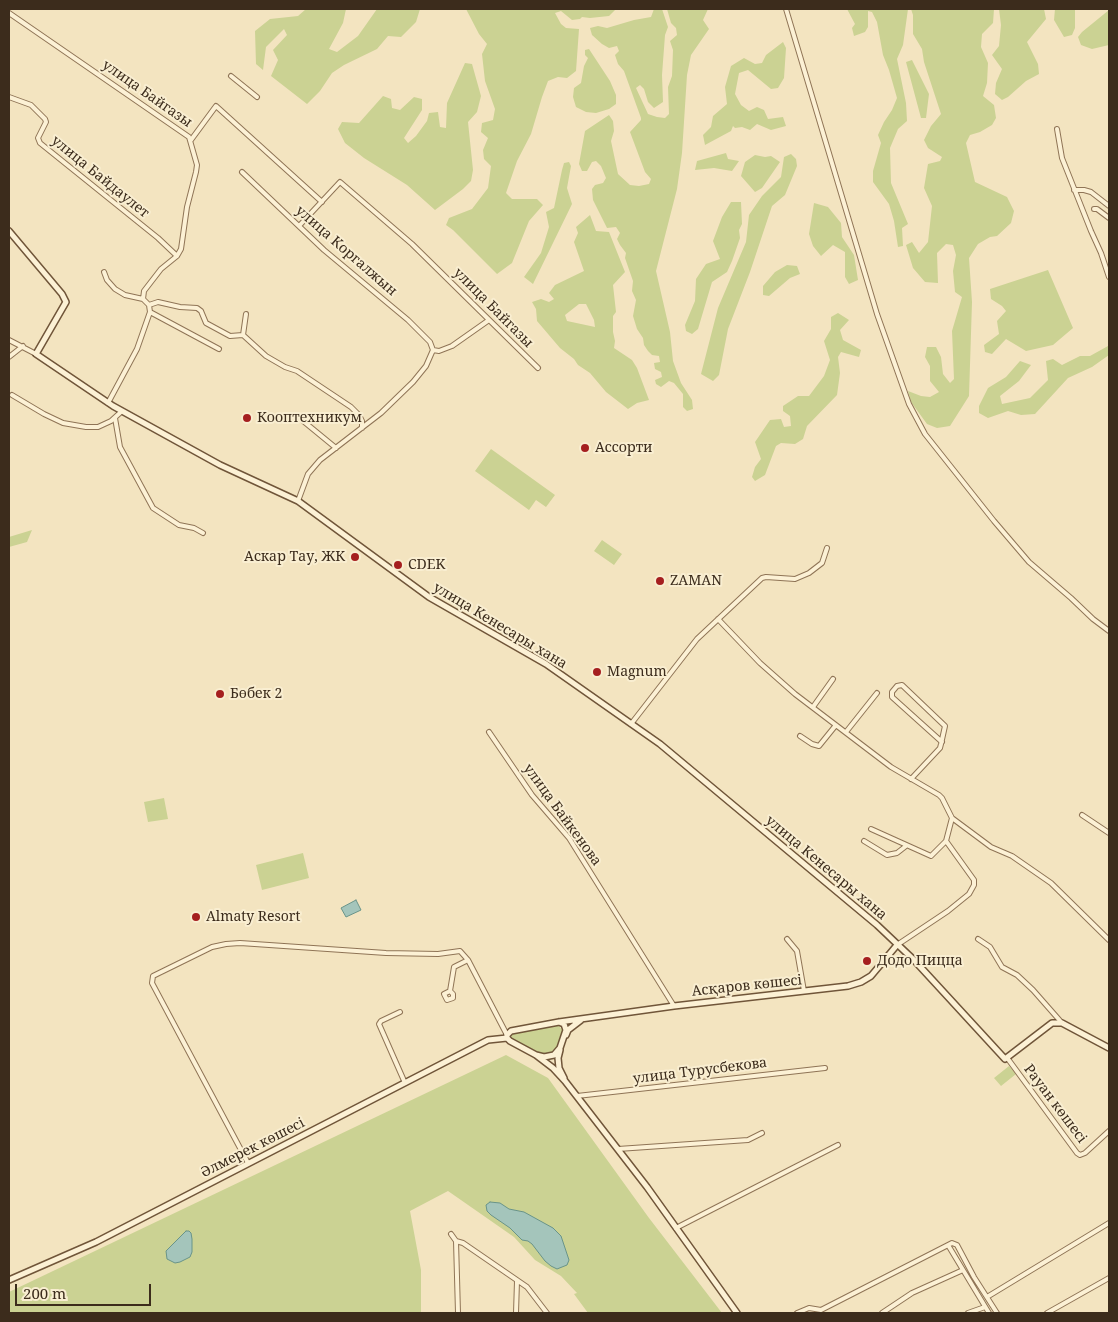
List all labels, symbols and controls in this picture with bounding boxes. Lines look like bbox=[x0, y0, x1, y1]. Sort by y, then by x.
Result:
street label: улица Байгазы bbox=[99, 57, 195, 131]
street label: улица Байдаулет bbox=[48, 132, 152, 222]
street label: улица Коргалжын bbox=[292, 202, 400, 300]
street label: улица Байгазы bbox=[450, 265, 536, 351]
place label: Кооптехникум bbox=[257, 410, 362, 426]
marker: Кооптехникум bbox=[241, 412, 253, 424]
place label: Ассорти bbox=[595, 440, 653, 456]
marker: Ассорти bbox=[579, 442, 591, 454]
place label: Аскар Тау, ЖК bbox=[244, 549, 345, 565]
marker: Аскар Тау, ЖК bbox=[349, 551, 361, 563]
place label: CDEK bbox=[408, 557, 445, 573]
marker: CDEK bbox=[392, 559, 404, 571]
place label: ZAMAN bbox=[670, 573, 722, 589]
marker: ZAMAN bbox=[654, 575, 666, 587]
street label: улица Кенесары хана bbox=[430, 579, 570, 673]
place label: Magnum bbox=[607, 664, 667, 680]
marker: Magnum bbox=[591, 666, 603, 678]
place label: Бөбек 2 bbox=[230, 686, 282, 702]
marker: Бөбек 2 bbox=[214, 688, 226, 700]
street label: улица Байкенова bbox=[519, 761, 605, 869]
street label: улица Кенесары хана bbox=[762, 812, 890, 924]
place label: Almaty Resort bbox=[206, 909, 300, 925]
marker: Almaty Resort bbox=[190, 911, 202, 923]
place label: Додо Пицца bbox=[877, 953, 963, 969]
marker: Додо Пицца bbox=[861, 955, 873, 967]
street label: Асқаров көшесі bbox=[691, 972, 803, 1000]
street label: улица Турусбекова bbox=[632, 1054, 768, 1088]
street label: Рауан көшесі bbox=[1020, 1061, 1090, 1147]
street label: Әлмерек көшесі bbox=[198, 1115, 308, 1181]
scale bar bbox=[18, 1274, 154, 1306]
text: 200 m bbox=[23, 1283, 66, 1303]

